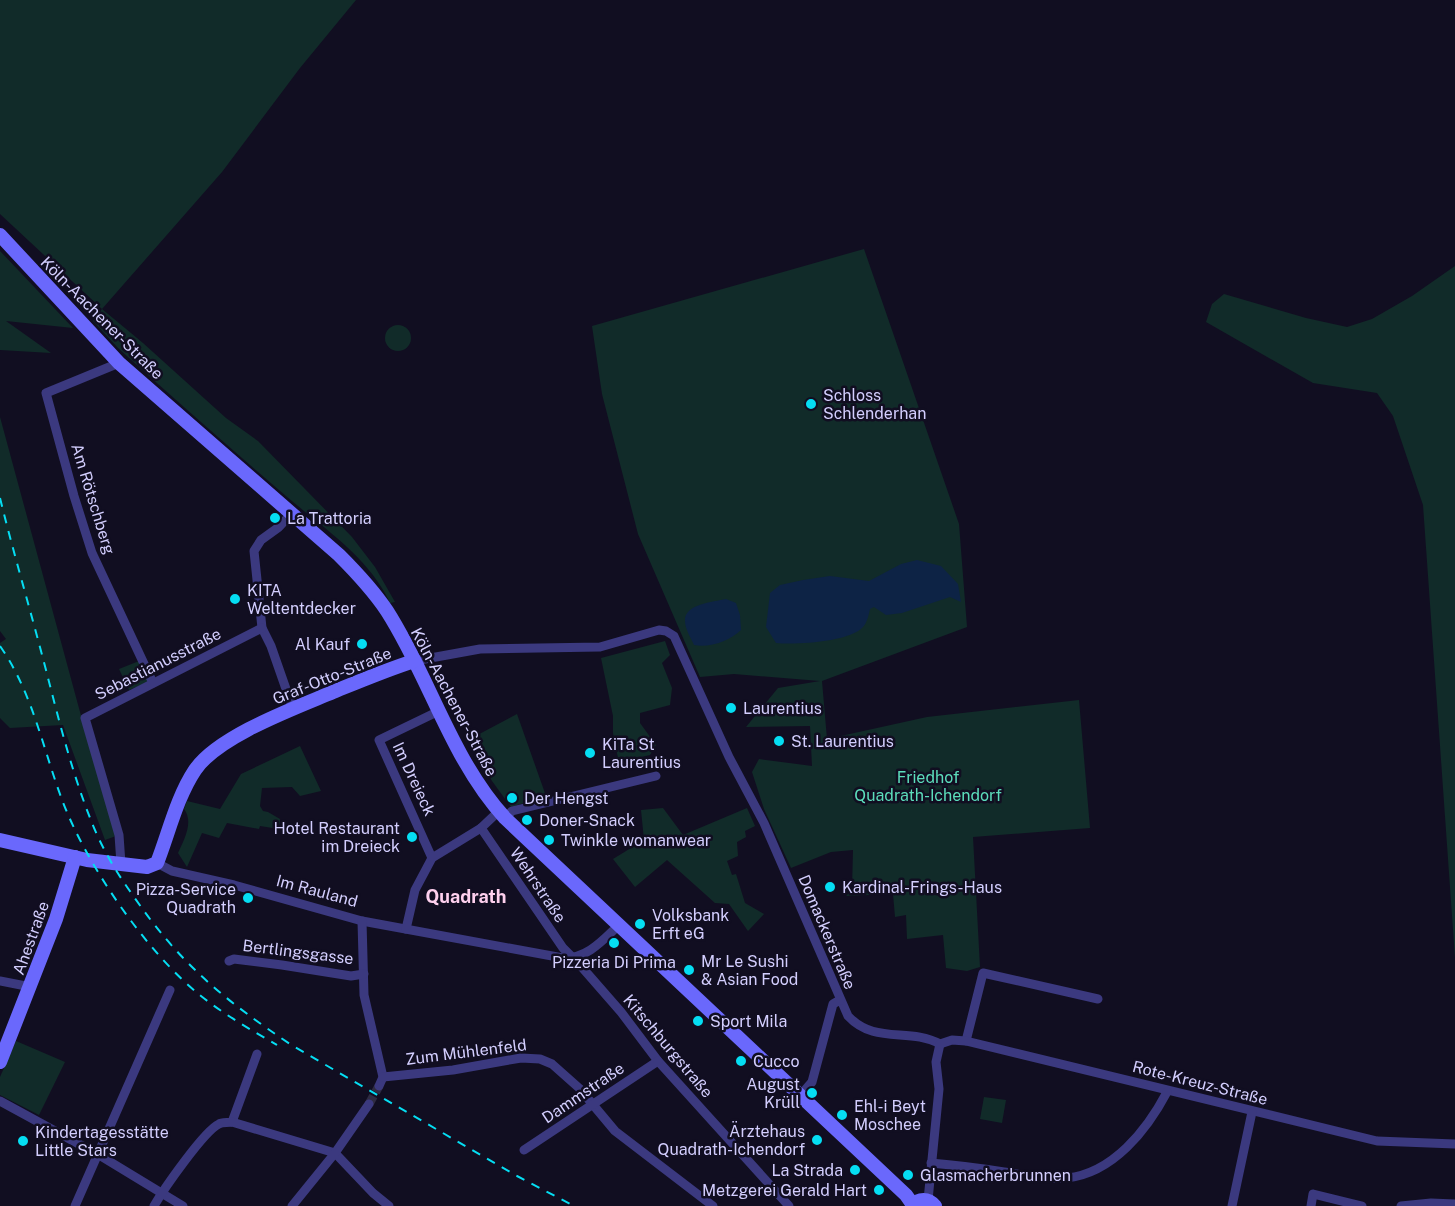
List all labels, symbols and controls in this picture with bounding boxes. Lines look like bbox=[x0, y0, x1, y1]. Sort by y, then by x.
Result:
street label: Köln-Aachener-Straße bbox=[37, 253, 167, 383]
place label: Schloss Schlenderhan bbox=[823, 386, 926, 423]
marker: Schloss Schlenderhan bbox=[804, 397, 818, 411]
street label: Am Rötschberg bbox=[67, 441, 119, 557]
place label: La Trattoria bbox=[287, 509, 372, 528]
marker: La Trattoria bbox=[268, 511, 282, 525]
place label: KITA Weltentdecker bbox=[247, 581, 356, 618]
marker: KITA Weltentdecker bbox=[228, 592, 242, 606]
street label: Sebastianusstraße bbox=[92, 624, 224, 704]
street label: Köln-Aachener-Straße bbox=[407, 624, 501, 780]
place label: Al Kauf bbox=[295, 635, 350, 654]
marker: Al Kauf bbox=[355, 637, 369, 651]
street label: Graf-Otto-Straße bbox=[270, 644, 394, 708]
place label: Laurentius bbox=[743, 699, 822, 718]
marker: Laurentius bbox=[724, 701, 738, 715]
place label: St. Laurentius bbox=[791, 732, 894, 751]
marker: St. Laurentius bbox=[772, 734, 786, 748]
place label: KiTa St Laurentius bbox=[602, 735, 681, 772]
street label: Im Dreieck bbox=[389, 739, 439, 819]
marker: KiTa St Laurentius bbox=[583, 746, 597, 760]
park label: Friedhof Quadrath-Ichendorf bbox=[854, 768, 1002, 805]
place label: Der Hengst bbox=[524, 789, 609, 808]
marker: Der Hengst bbox=[505, 791, 519, 805]
place label: Doner-Snack bbox=[539, 811, 635, 830]
marker: Doner-Snack bbox=[520, 813, 534, 827]
place label: Hotel Restaurant im Dreieck bbox=[274, 819, 400, 856]
marker: Hotel Restaurant im Dreieck bbox=[405, 830, 419, 844]
place label: Twinkle womanwear bbox=[561, 831, 711, 850]
marker: Twinkle womanwear bbox=[542, 833, 556, 847]
street label: Wehrstraße bbox=[506, 844, 570, 926]
street label: Im Rauland bbox=[274, 871, 360, 911]
street label: Domackerstraße bbox=[794, 872, 860, 992]
place label: Kardinal-Frings-Haus bbox=[842, 878, 1002, 897]
place label: Pizza-Service Quadrath bbox=[136, 880, 236, 917]
marker: Kardinal-Frings-Haus bbox=[823, 880, 837, 894]
district label: Quadrath bbox=[425, 886, 507, 907]
marker: Pizza-Service Quadrath bbox=[241, 891, 255, 905]
street label: Ahestraße bbox=[9, 899, 53, 977]
place label: Volksbank Erft eG bbox=[652, 906, 729, 943]
marker: Volksbank Erft eG bbox=[633, 917, 647, 931]
street label: Bertlingsgasse bbox=[241, 936, 355, 968]
marker: Pizzeria Di Prima bbox=[607, 936, 621, 950]
place label: Mr Le Sushi & Asian Food bbox=[701, 952, 798, 989]
place label: Pizzeria Di Prima bbox=[552, 953, 676, 972]
marker: Mr Le Sushi & Asian Food bbox=[682, 963, 696, 977]
street label: Kitschburgstraße bbox=[619, 990, 717, 1102]
place label: Sport Mila bbox=[710, 1012, 787, 1031]
marker: Sport Mila bbox=[691, 1014, 705, 1028]
street label: Zum Mühlenfeld bbox=[404, 1035, 528, 1069]
place label: Cucco bbox=[753, 1052, 800, 1071]
marker: Cucco bbox=[734, 1054, 748, 1068]
street label: Rote-Kreuz-Straße bbox=[1130, 1057, 1270, 1109]
street label: Dammstraße bbox=[538, 1059, 628, 1127]
place label: August Krüll bbox=[746, 1075, 800, 1112]
marker: August Krüll bbox=[805, 1086, 819, 1100]
place label: Ehl-i Beyt Moschee bbox=[854, 1097, 926, 1134]
marker: Ehl-i Beyt Moschee bbox=[835, 1108, 849, 1122]
place label: Ärztehaus Quadrath-Ichendorf bbox=[657, 1121, 805, 1159]
place label: Kindertagesstätte Little Stars bbox=[35, 1123, 169, 1160]
marker: Ärztehaus Quadrath-Ichendorf bbox=[810, 1133, 824, 1147]
marker: Kindertagesstätte Little Stars bbox=[16, 1134, 30, 1148]
place label: La Strada bbox=[771, 1161, 843, 1180]
marker: La Strada bbox=[848, 1163, 862, 1177]
place label: Glasmacherbrunnen bbox=[920, 1166, 1071, 1185]
marker: Glasmacherbrunnen bbox=[901, 1168, 915, 1182]
place label: Metzgerei Gerald Hart bbox=[702, 1181, 867, 1200]
marker: Metzgerei Gerald Hart bbox=[872, 1183, 886, 1197]

